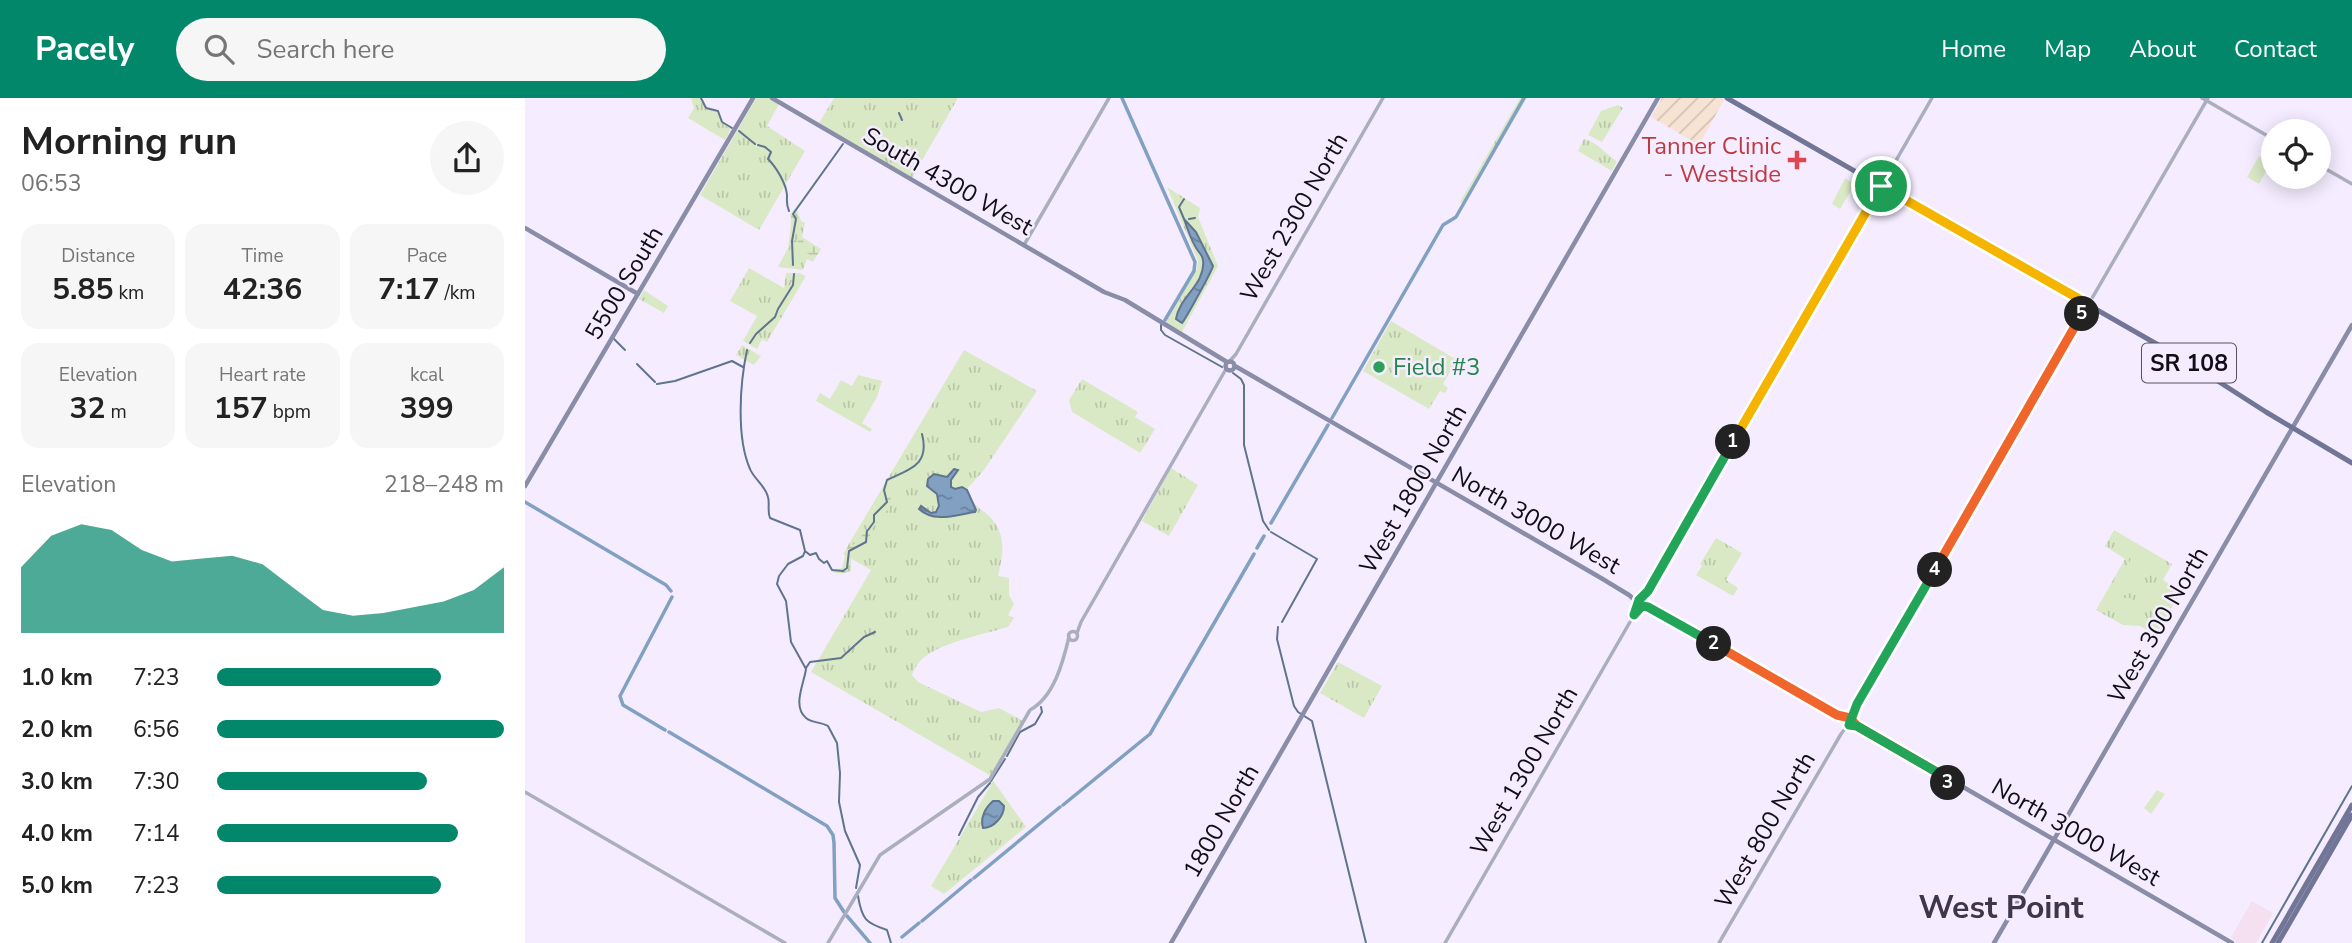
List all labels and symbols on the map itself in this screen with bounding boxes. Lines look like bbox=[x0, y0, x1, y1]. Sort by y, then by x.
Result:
street label: South 4300 West bbox=[857, 119, 1039, 243]
street label: West 2300 North bbox=[1233, 127, 1355, 307]
place label: Tanner Clinic - Westside bbox=[1642, 130, 1781, 190]
marker: Tanner Clinic - Westside bbox=[1787, 150, 1807, 170]
pin bbox=[1851, 156, 1911, 216]
street label: 5500 South bbox=[577, 220, 671, 346]
pin: 5 bbox=[2065, 296, 2099, 332]
road number: SR 108 bbox=[2142, 344, 2236, 382]
place label: Field #3 bbox=[1393, 351, 1480, 383]
marker: Field #3 bbox=[1371, 359, 1387, 375]
street label: West 1800 North bbox=[1352, 399, 1474, 579]
pin: 1 bbox=[1715, 424, 1751, 460]
street label: North 3000 West bbox=[1446, 459, 1627, 582]
street label: West 300 North bbox=[2100, 541, 2216, 709]
pin: 4 bbox=[1917, 552, 1953, 588]
pin: 2 bbox=[1697, 626, 1731, 662]
street label: West 1300 North bbox=[1463, 681, 1585, 861]
street label: West 800 North bbox=[1707, 746, 1823, 914]
street label: 1800 North bbox=[1176, 758, 1266, 884]
pin: 3 bbox=[1931, 766, 1965, 800]
street label: North 3000 West bbox=[1986, 771, 2167, 894]
district label: West Point bbox=[1919, 886, 2084, 929]

